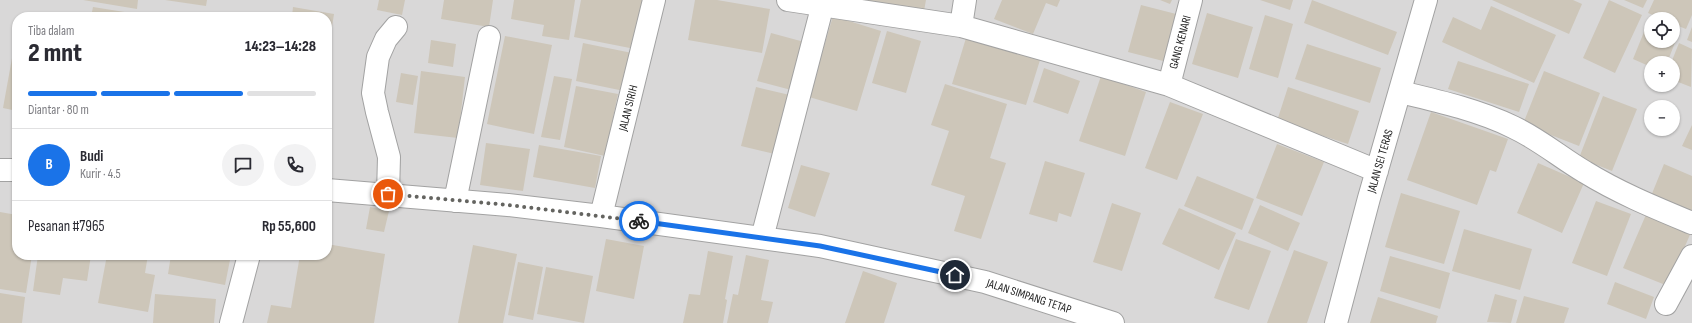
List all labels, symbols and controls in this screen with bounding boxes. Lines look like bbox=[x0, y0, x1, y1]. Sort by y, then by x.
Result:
map controls bbox=[1644, 12, 1680, 136]
button: locate bbox=[1644, 12, 1680, 48]
street label: GANG KENARI bbox=[1166, 14, 1195, 71]
text: Tiba dalam bbox=[28, 23, 74, 39]
text: 14:23–14:28 bbox=[245, 37, 316, 56]
text: 2 mnt bbox=[28, 38, 82, 69]
button: + bbox=[1644, 56, 1680, 92]
street label: JALAN SIRIH bbox=[615, 84, 641, 134]
button: − bbox=[1644, 100, 1680, 136]
text: Diantar · 80 m bbox=[28, 102, 89, 118]
street label: JALAN SEI TERAS bbox=[1364, 128, 1397, 196]
button: chat bbox=[222, 144, 264, 186]
button: phone bbox=[274, 144, 316, 186]
text: Budi bbox=[80, 147, 103, 166]
text: B bbox=[45, 155, 53, 174]
text: Kurir · 4.5 bbox=[80, 166, 121, 182]
pin bbox=[371, 177, 405, 211]
icon: bag bbox=[377, 183, 399, 205]
courier bbox=[619, 201, 659, 241]
icon: bike bbox=[628, 210, 650, 232]
text: Pesanan #7965 bbox=[28, 217, 105, 236]
text: Rp 55,600 bbox=[262, 217, 316, 236]
pin bbox=[938, 258, 972, 292]
icon: home bbox=[944, 264, 966, 286]
street label: JALAN SIMPANG TETAP bbox=[984, 275, 1073, 317]

